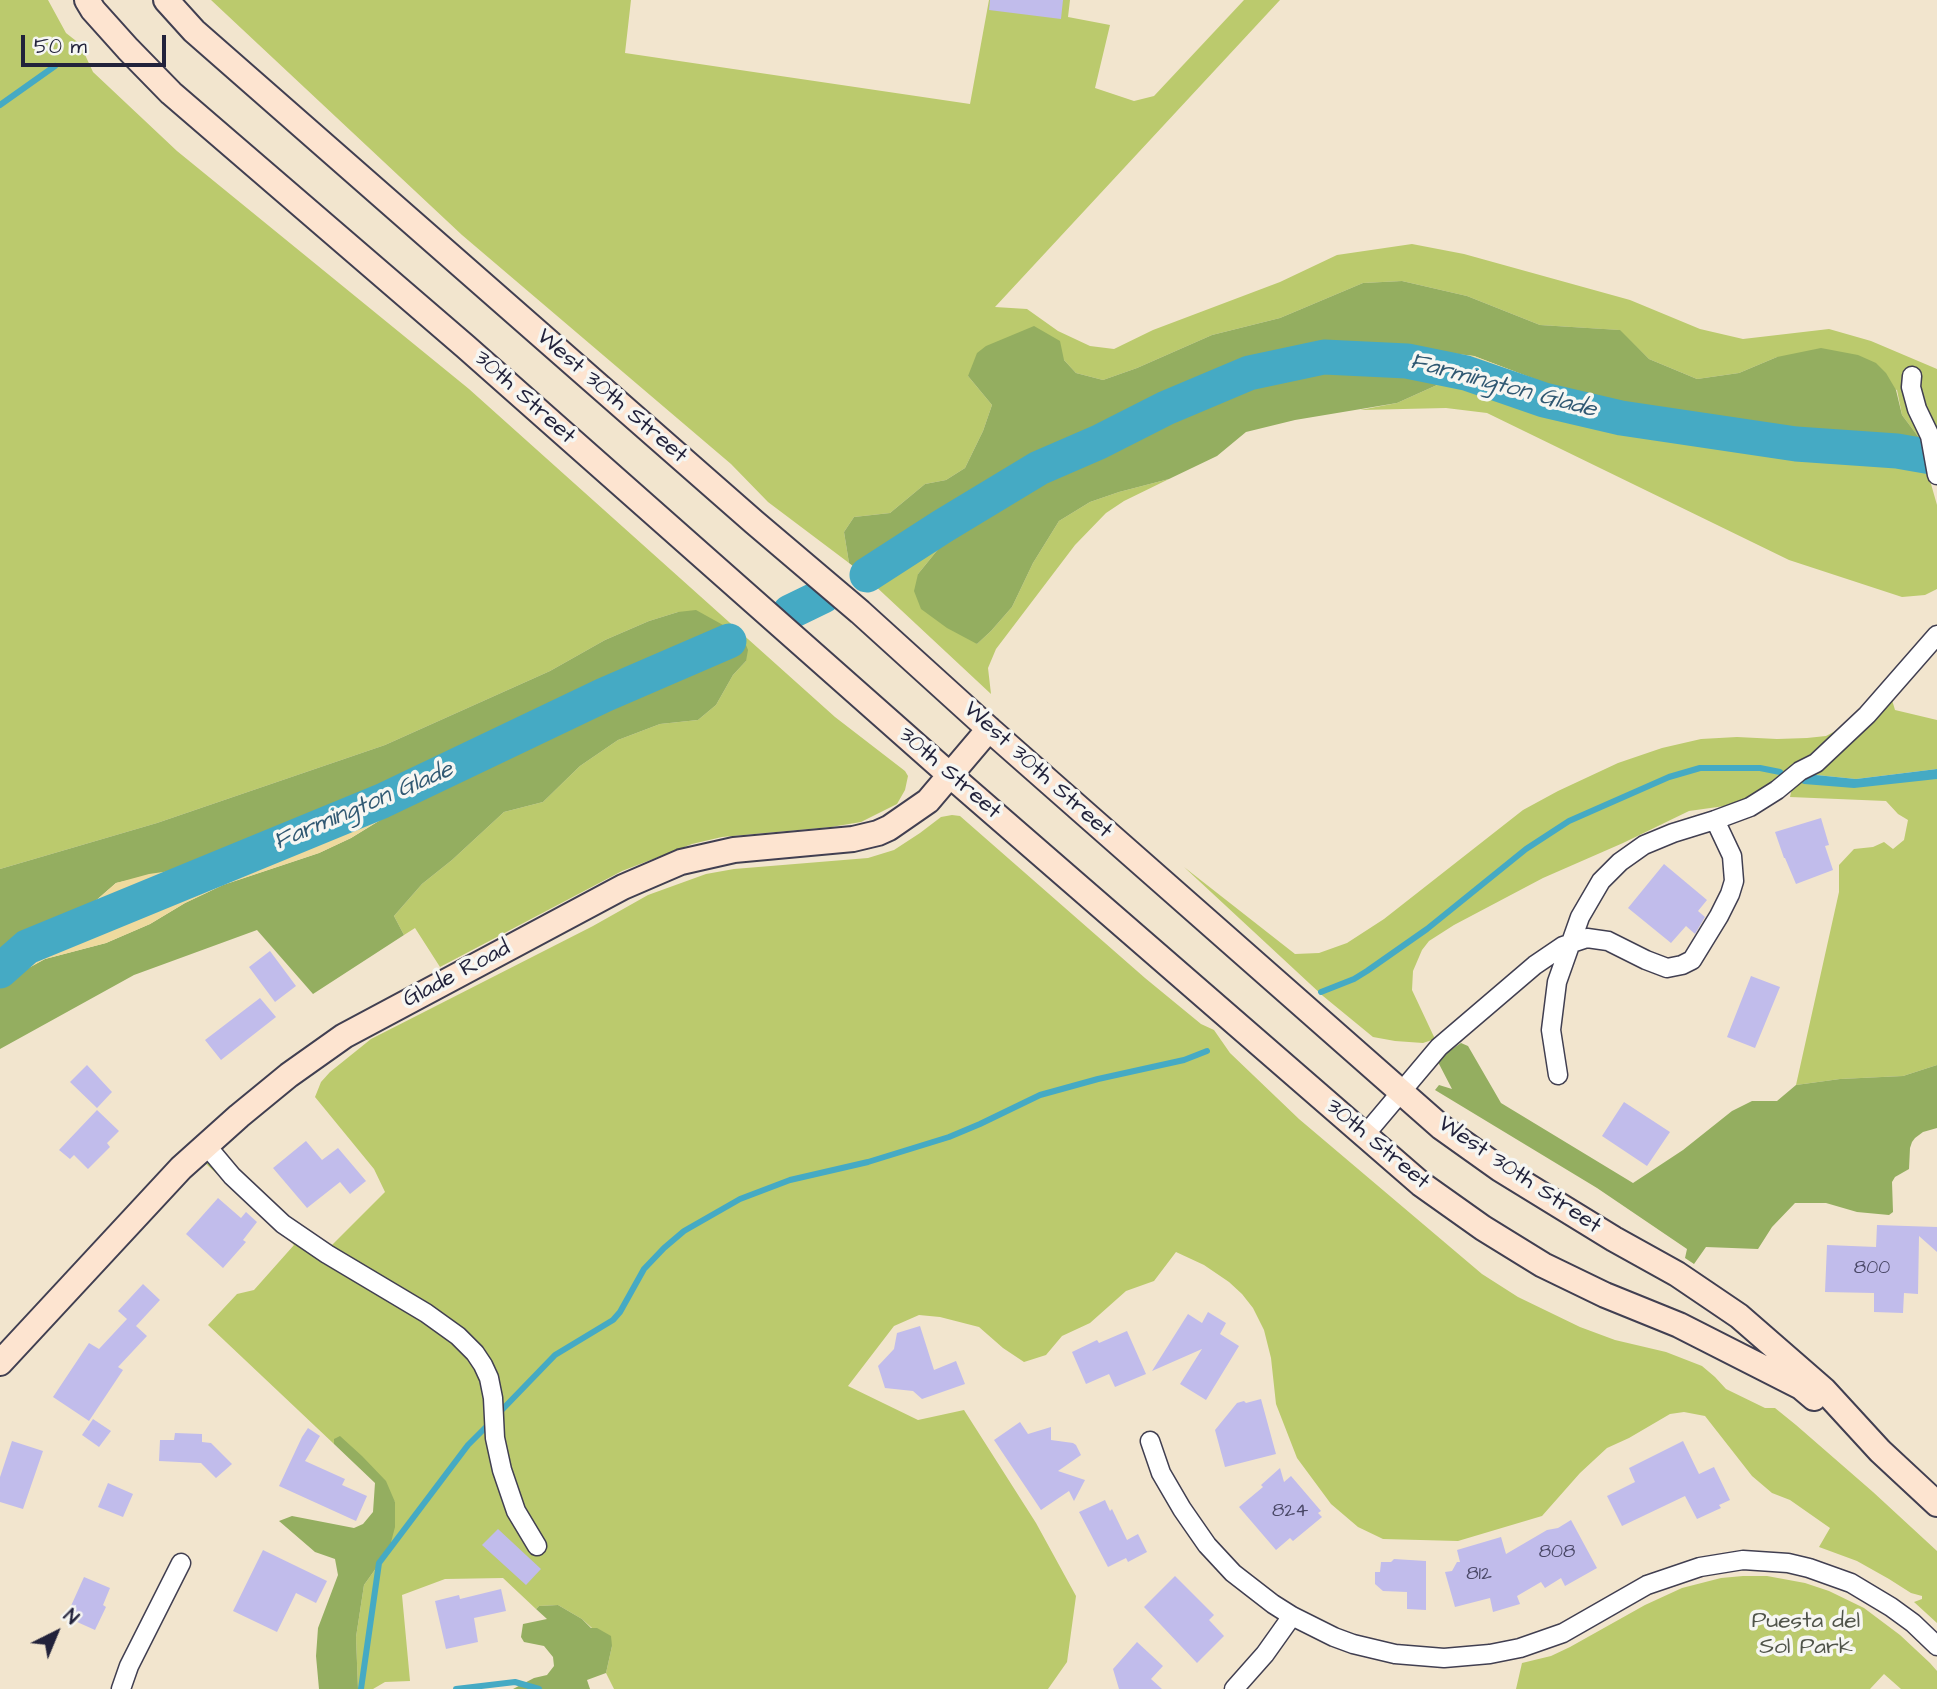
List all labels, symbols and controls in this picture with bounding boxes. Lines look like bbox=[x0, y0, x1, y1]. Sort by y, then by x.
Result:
scale bar bbox=[24, 21, 170, 65]
text: 50 m bbox=[34, 32, 87, 61]
street label: West 30th Street bbox=[530, 324, 692, 470]
street label: 30th Street bbox=[468, 345, 580, 451]
water label: Farmington Glade bbox=[1407, 348, 1599, 426]
street label: West 30th Street bbox=[957, 697, 1117, 845]
street label: 30th Street bbox=[892, 722, 1006, 826]
water label: Farmington Glade bbox=[270, 756, 458, 858]
street label: Glade Road bbox=[399, 935, 515, 1015]
street label: 30th Street bbox=[1319, 1094, 1435, 1196]
street label: West 30th Street bbox=[1432, 1111, 1606, 1241]
house number: 800 bbox=[1854, 1258, 1890, 1280]
house number: 824 bbox=[1272, 1501, 1308, 1523]
house number: 808 bbox=[1539, 1542, 1575, 1564]
house number: 812 bbox=[1466, 1564, 1492, 1586]
north arrow bbox=[21, 1598, 91, 1668]
text: N bbox=[57, 1603, 84, 1631]
park label: Puesta del Sol Park bbox=[1752, 1608, 1860, 1662]

